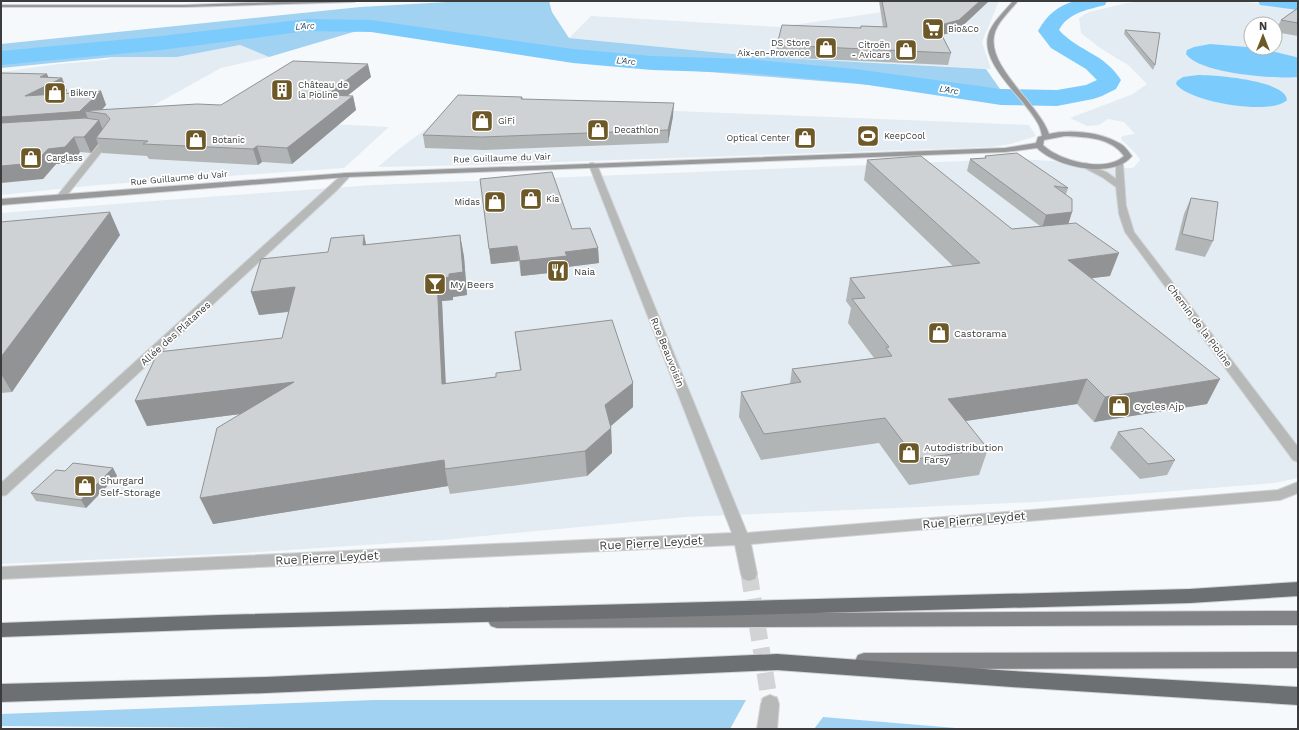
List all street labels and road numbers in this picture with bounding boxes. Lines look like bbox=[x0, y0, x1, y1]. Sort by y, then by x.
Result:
street label: Rue Guillaume du Vair bbox=[453, 151, 551, 165]
street label: Rue Guillaume du Vair bbox=[130, 169, 228, 187]
street label: Chemin de la Pioline bbox=[1165, 282, 1234, 369]
street label: Allée des Platanes bbox=[138, 299, 212, 368]
street label: Rue Beauvoisin bbox=[649, 316, 686, 389]
street label: Rue Pierre Leydet bbox=[922, 509, 1026, 531]
street label: Rue Pierre Leydet bbox=[599, 533, 703, 553]
street label: Rue Pierre Leydet bbox=[275, 548, 379, 568]

